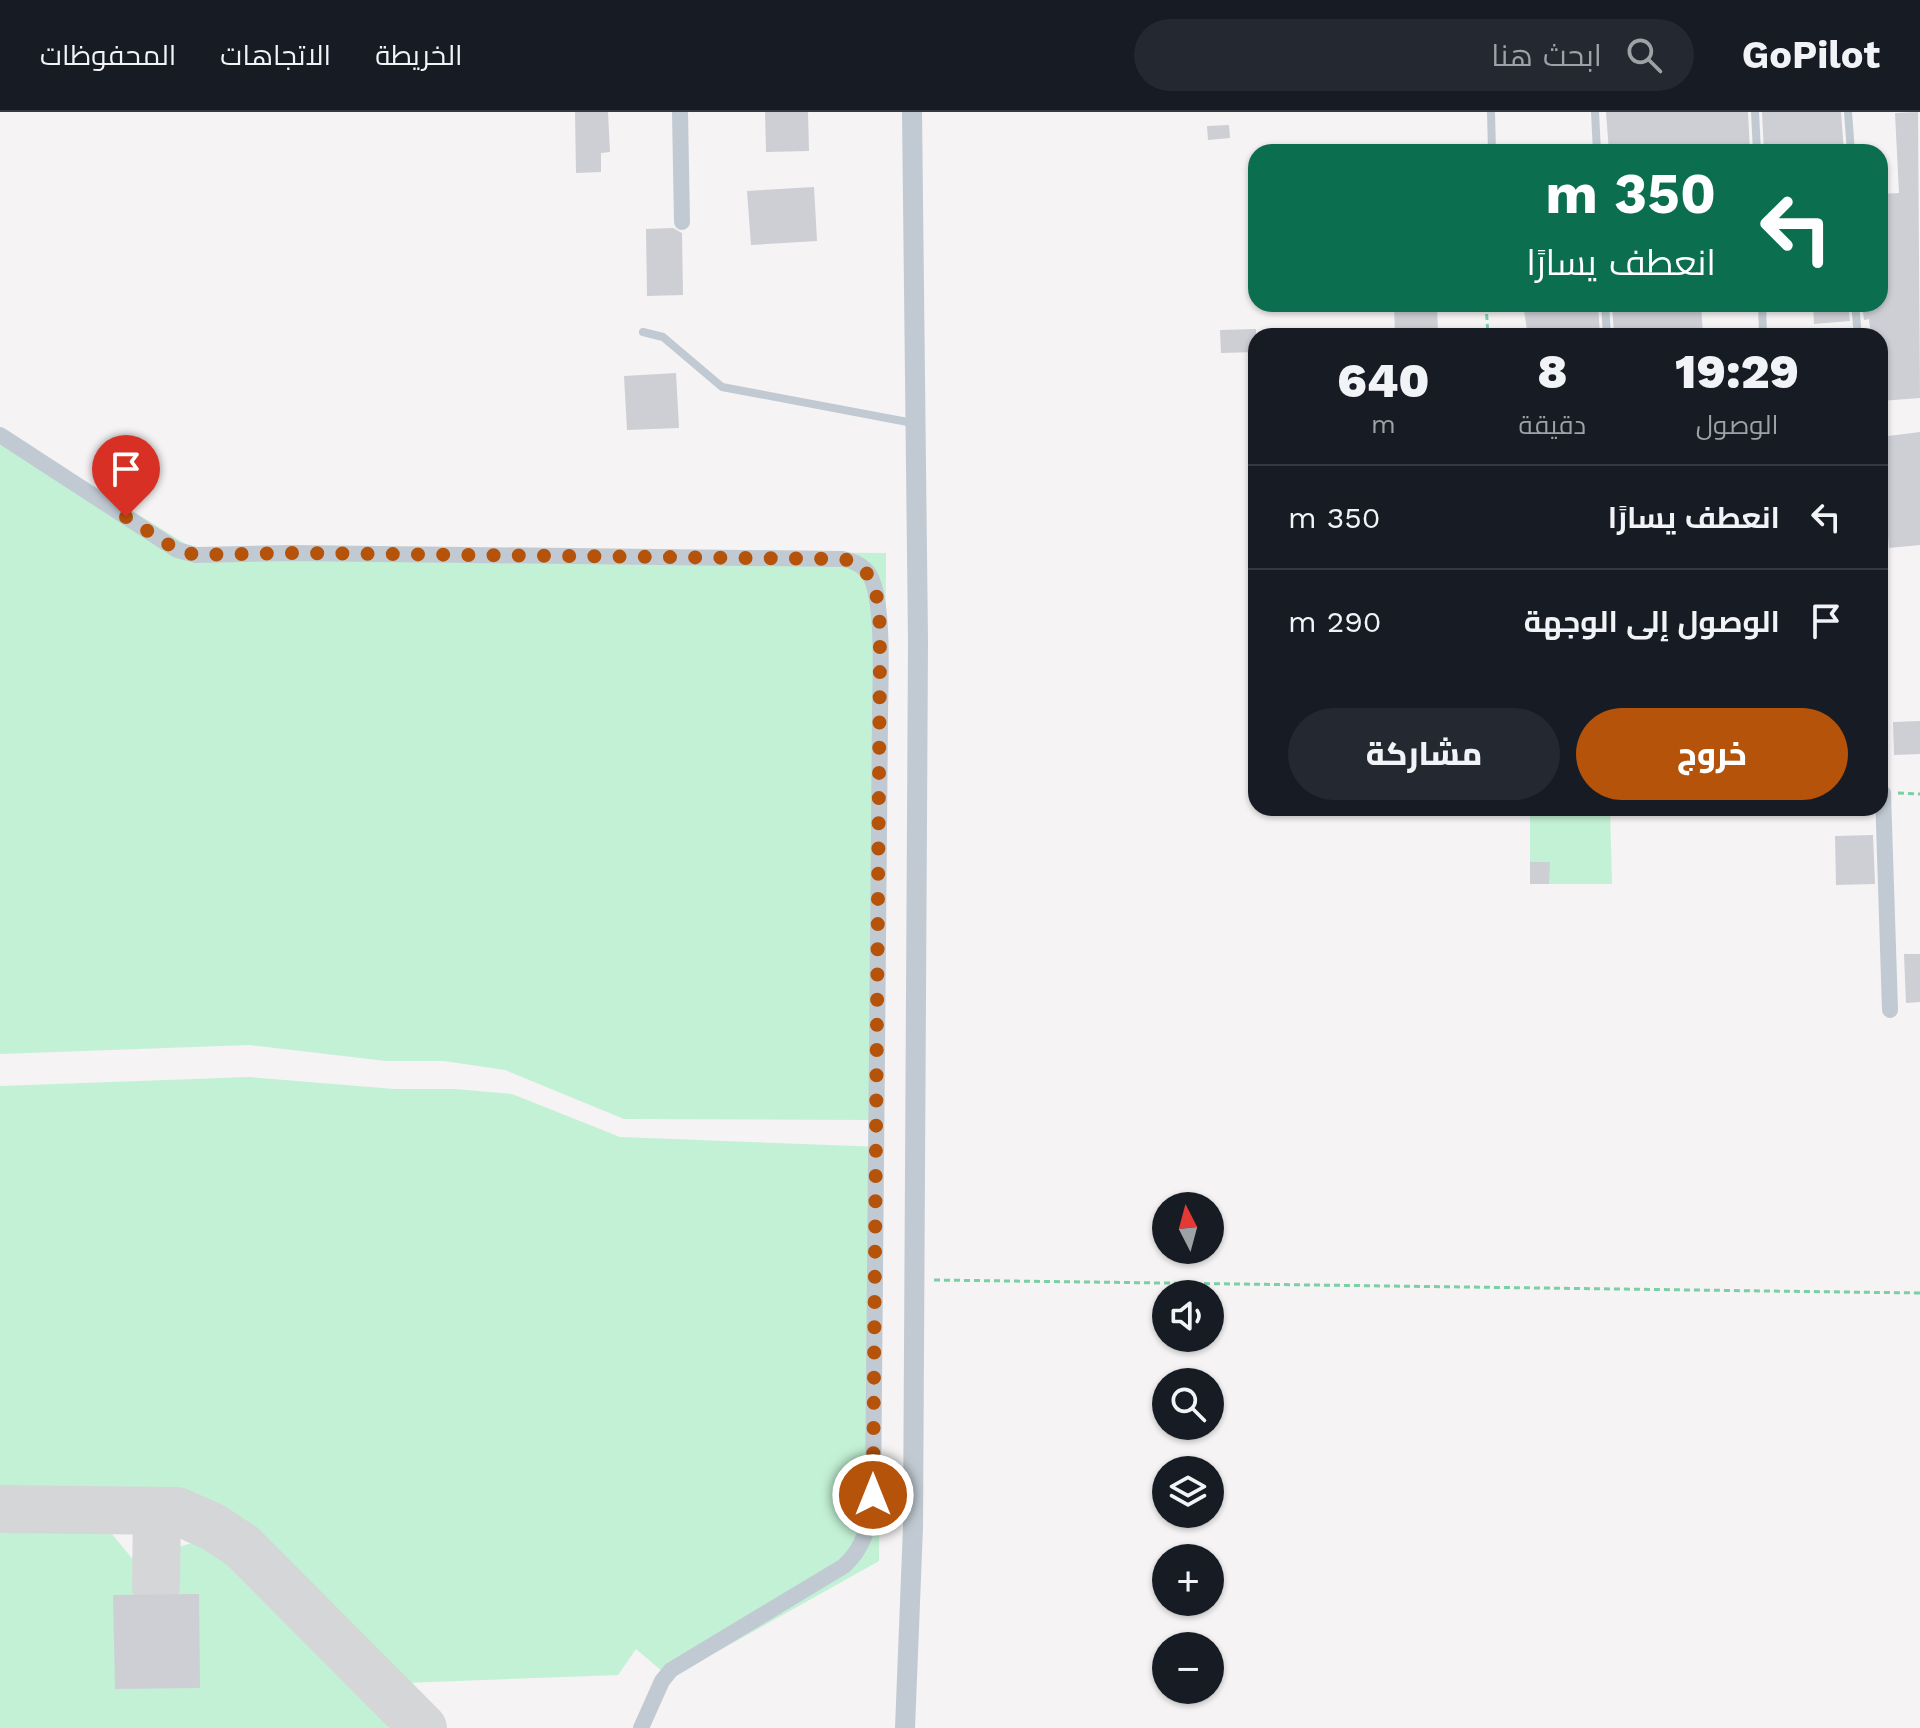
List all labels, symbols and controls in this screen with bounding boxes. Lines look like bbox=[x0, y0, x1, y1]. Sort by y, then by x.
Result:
search box bbox=[1134, 19, 1694, 91]
icon: search bbox=[1622, 33, 1666, 77]
text: GoPilot bbox=[1742, 33, 1880, 77]
text: ابحث هنا bbox=[1491, 38, 1602, 73]
text: المحفوظات bbox=[40, 39, 176, 72]
text: الاتجاهات bbox=[220, 39, 331, 72]
text: الخريطة bbox=[375, 39, 463, 72]
text: 350 m bbox=[1545, 161, 1716, 227]
icon: left bbox=[1744, 176, 1848, 280]
text: انعطف يسارًا bbox=[1526, 242, 1716, 284]
text: 8 bbox=[1537, 343, 1567, 400]
text: 19:29 bbox=[1675, 343, 1799, 400]
text: 640 bbox=[1337, 352, 1430, 409]
text: m bbox=[1371, 409, 1396, 439]
text: دقيقة bbox=[1519, 410, 1586, 440]
text: الوصول bbox=[1696, 410, 1778, 440]
pin bbox=[92, 435, 160, 517]
icon: arrive bbox=[104, 447, 148, 491]
icon: left bbox=[1804, 495, 1848, 539]
text: 350 m bbox=[1288, 500, 1380, 535]
text: انعطف يسارًا bbox=[1608, 500, 1780, 535]
icon: arrive bbox=[1804, 599, 1848, 643]
text: 290 m bbox=[1288, 604, 1382, 639]
text: الوصول إلى الوجهة bbox=[1524, 604, 1780, 639]
button: مشاركة bbox=[1288, 708, 1560, 800]
button: خروج bbox=[1576, 708, 1848, 800]
north arrow bbox=[1152, 1192, 1224, 1264]
map controls bbox=[1152, 1192, 1224, 1704]
button: sound bbox=[1152, 1280, 1224, 1352]
button: search bbox=[1152, 1368, 1224, 1440]
position arrow bbox=[831, 1453, 915, 1537]
button: layers bbox=[1152, 1456, 1224, 1528]
button: + bbox=[1152, 1544, 1224, 1616]
button: − bbox=[1152, 1632, 1224, 1704]

